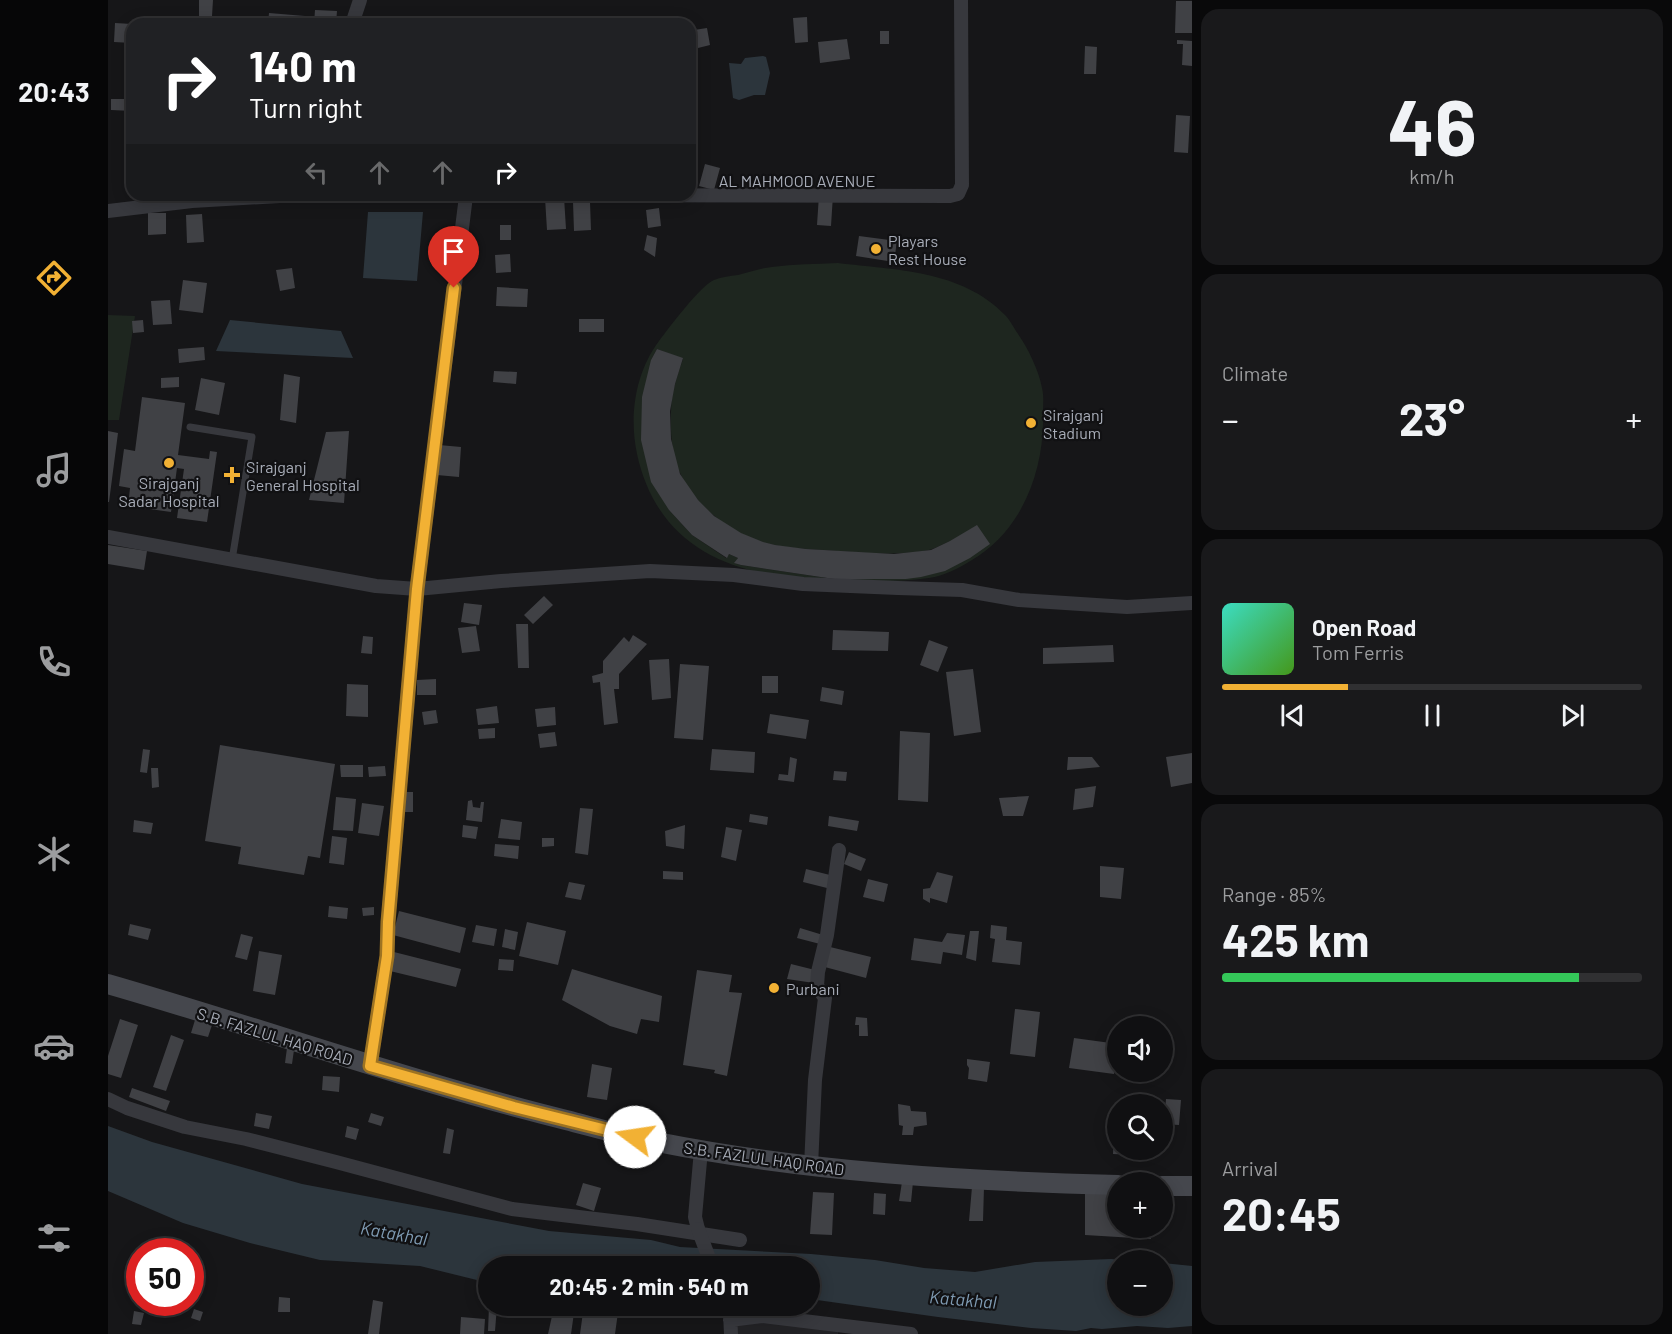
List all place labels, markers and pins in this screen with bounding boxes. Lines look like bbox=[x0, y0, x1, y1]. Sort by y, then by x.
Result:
pin bbox=[428, 226, 479, 288]
place label: Playars Rest House bbox=[888, 231, 967, 268]
marker: Playars Rest House bbox=[869, 242, 883, 256]
place label: Sirajganj Stadium bbox=[1043, 405, 1104, 442]
marker: Sirajganj Stadium bbox=[1024, 416, 1038, 430]
marker: Sirajganj Sadar Hospital bbox=[162, 456, 176, 470]
place label: Sirajganj General Hospital bbox=[246, 457, 360, 494]
marker: Sirajganj General Hospital bbox=[223, 466, 241, 484]
place label: Sirajganj Sadar Hospital bbox=[119, 473, 219, 510]
place label: Purbani bbox=[786, 979, 840, 998]
marker: Purbani bbox=[767, 981, 781, 995]

